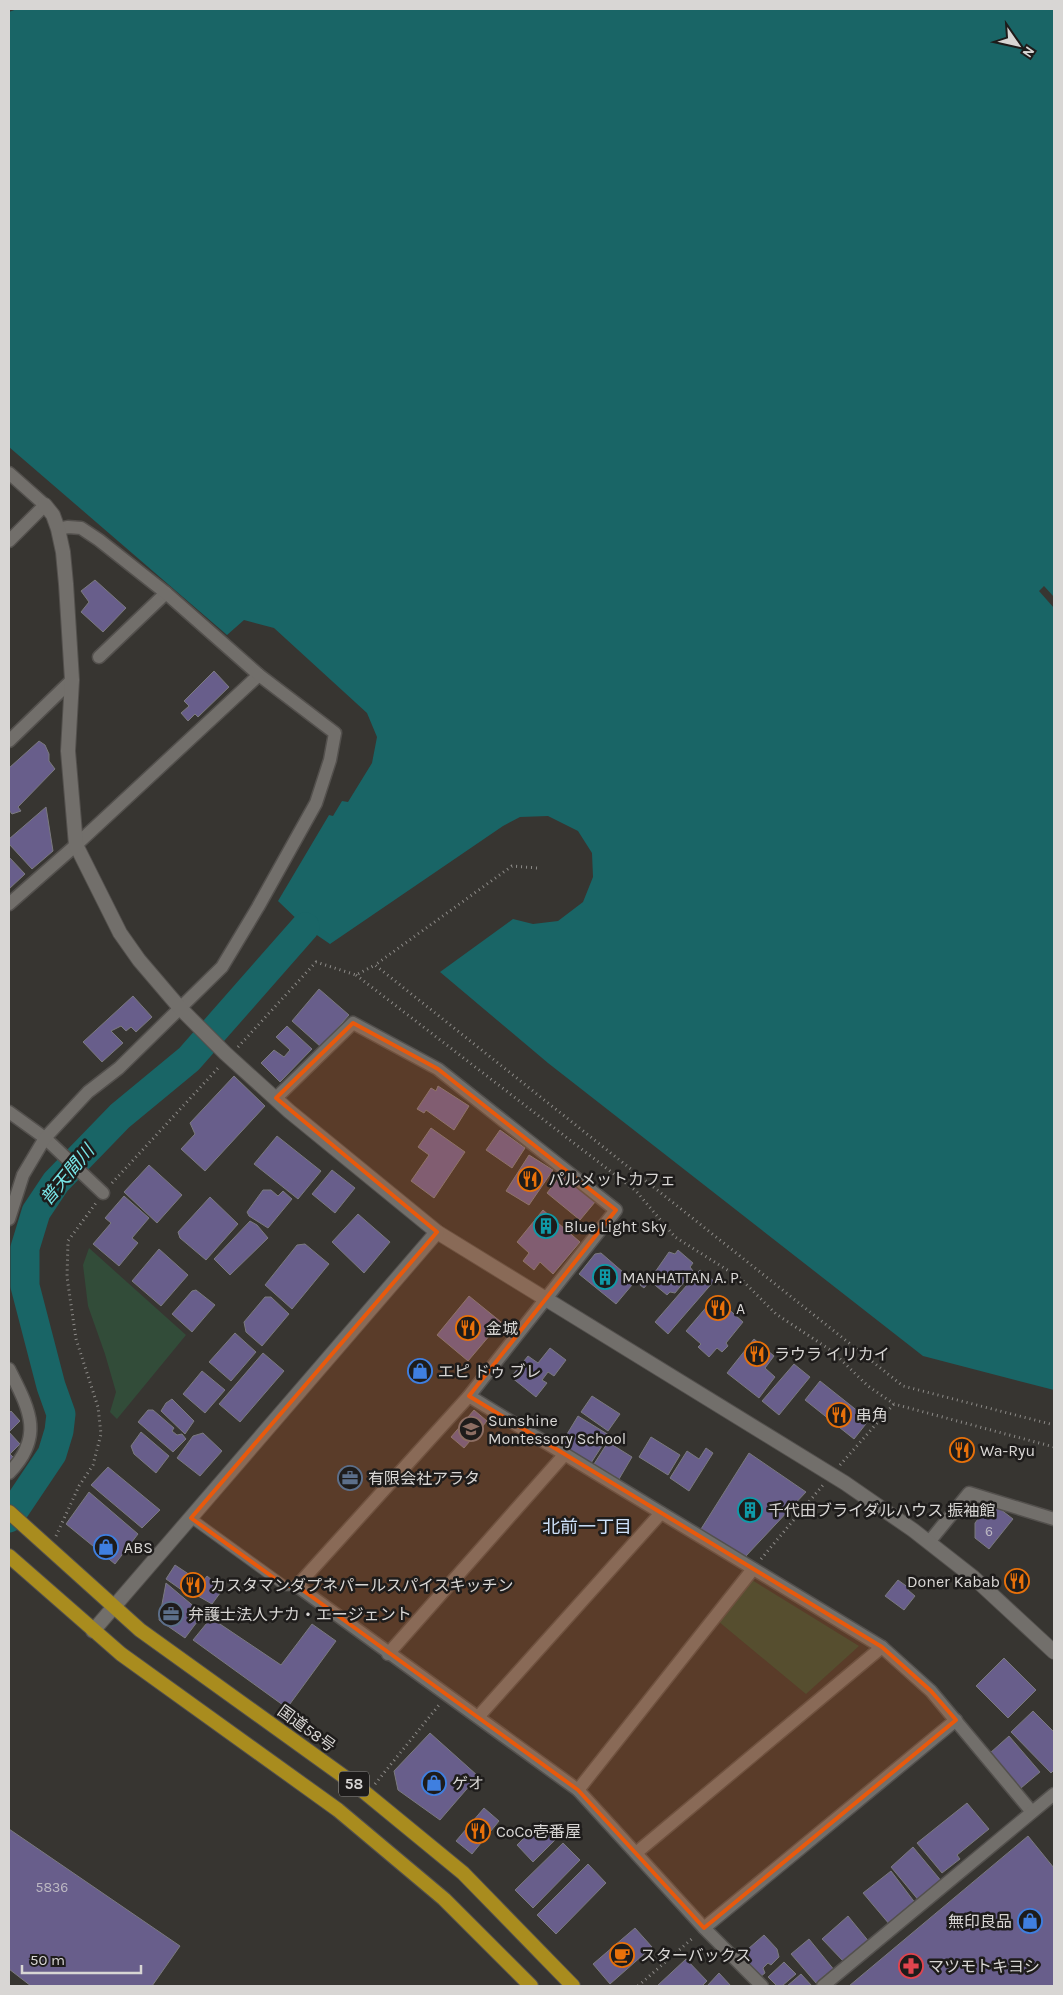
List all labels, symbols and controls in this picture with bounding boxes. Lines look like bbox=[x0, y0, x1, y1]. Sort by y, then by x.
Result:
north arrow bbox=[993, 20, 1043, 70]
text: N bbox=[1019, 43, 1038, 61]
water label: 普天間川 bbox=[35, 1139, 100, 1210]
restaurant icon: パルメットカフェ bbox=[517, 1166, 543, 1192]
place label: パルメットカフェ bbox=[548, 1170, 676, 1189]
building icon: Blue Light Sky bbox=[533, 1213, 559, 1239]
place label: Blue Light Sky bbox=[564, 1217, 667, 1236]
building icon: MANHATTAN A. P. bbox=[592, 1264, 618, 1290]
place label: MANHATTAN A. P. bbox=[622, 1268, 742, 1287]
restaurant icon: A bbox=[705, 1295, 731, 1321]
place label: A bbox=[736, 1299, 745, 1318]
restaurant icon: 金城 bbox=[455, 1315, 481, 1341]
place label: 金城 bbox=[486, 1319, 518, 1338]
restaurant icon: ラウラ イリカイ bbox=[744, 1341, 770, 1367]
place label: ラウラ イリカイ bbox=[774, 1345, 890, 1364]
shop icon: エピ ドゥ ブレ bbox=[407, 1358, 433, 1384]
place label: エピ ドゥ ブレ bbox=[438, 1362, 542, 1381]
restaurant icon: 串角 bbox=[826, 1402, 852, 1428]
place label: 串角 bbox=[856, 1406, 888, 1425]
place label: Sunshine Montessory School bbox=[488, 1411, 626, 1448]
school or university icon: Sunshine Montessory School bbox=[458, 1416, 484, 1442]
restaurant icon: Wa-Ryu bbox=[949, 1437, 975, 1463]
place label: Wa-Ryu bbox=[980, 1441, 1035, 1460]
office icon: 有限会社アラタ bbox=[337, 1465, 363, 1491]
place label: 有限会社アラタ bbox=[368, 1469, 480, 1488]
building icon: 千代田ブライダルハウス 振袖館 bbox=[737, 1497, 763, 1523]
place label: 千代田ブライダルハウス 振袖館 bbox=[768, 1501, 995, 1520]
district label: 北前一丁目 bbox=[542, 1516, 632, 1538]
house number: 6 bbox=[985, 1523, 993, 1540]
shop icon: ABS bbox=[93, 1534, 119, 1560]
place label: ABS bbox=[124, 1538, 153, 1557]
restaurant icon: Doner Kabab bbox=[1004, 1568, 1030, 1594]
restaurant icon: カスタマンダプネパールスパイスキッチン bbox=[180, 1572, 206, 1598]
place label: Doner Kabab bbox=[907, 1572, 1000, 1591]
place label: カスタマンダプネパールスパイスキッチン bbox=[210, 1576, 514, 1595]
office icon: 弁護士法人ナカ・エージェント bbox=[158, 1601, 184, 1627]
place label: 弁護士法人ナカ・エージェント bbox=[188, 1605, 412, 1624]
street label: 国道58号 bbox=[274, 1701, 339, 1756]
shop icon: ゲオ bbox=[421, 1770, 447, 1796]
road number: 58 bbox=[339, 1772, 369, 1796]
place label: ゲオ bbox=[452, 1774, 484, 1793]
restaurant icon: CoCo壱番屋 bbox=[465, 1818, 491, 1844]
place label: CoCo壱番屋 bbox=[496, 1822, 581, 1841]
house number: 5836 bbox=[36, 1879, 68, 1896]
shop icon: 無印良品 bbox=[1017, 1908, 1043, 1934]
place label: 無印良品 bbox=[948, 1912, 1012, 1931]
scale bar bbox=[22, 1942, 141, 1974]
cafe icon: スターバックス bbox=[609, 1942, 635, 1968]
place label: スターバックス bbox=[640, 1946, 751, 1965]
text: 50 m bbox=[30, 1951, 65, 1969]
pharmacy icon: マツモトキヨシ bbox=[898, 1953, 924, 1979]
place label: マツモトキヨシ bbox=[928, 1957, 1040, 1976]

